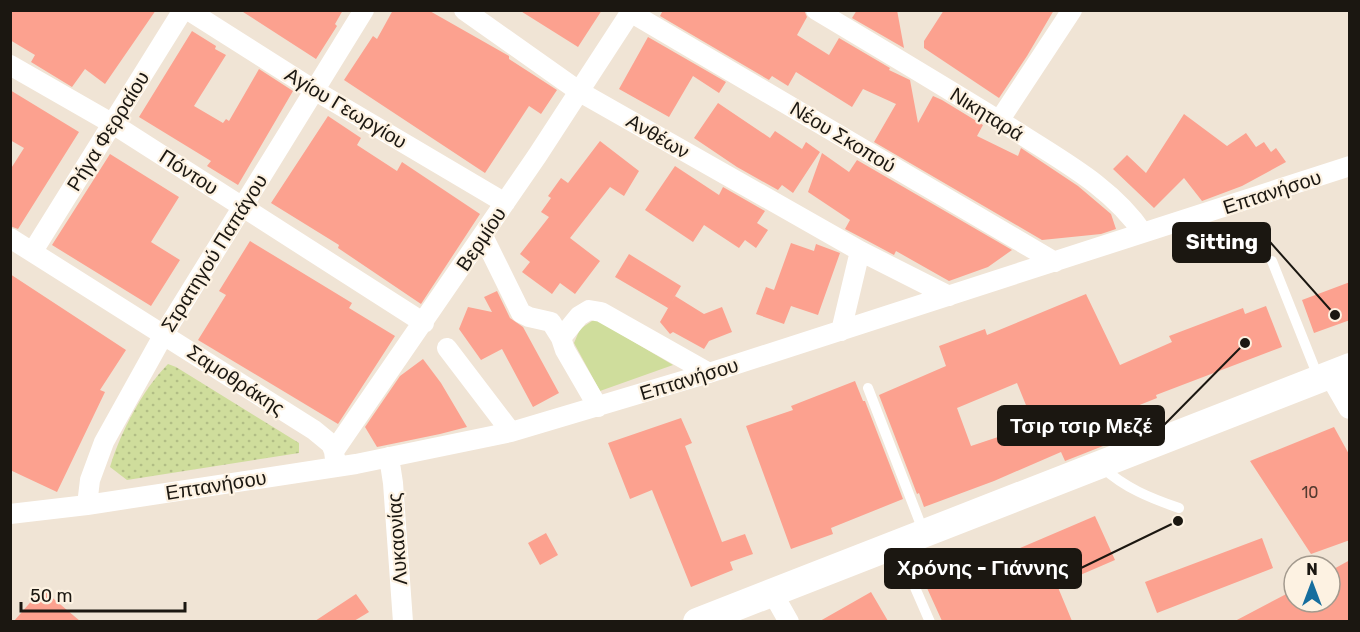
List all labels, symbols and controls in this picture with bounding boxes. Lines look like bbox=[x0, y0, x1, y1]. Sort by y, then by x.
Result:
street label: Αγίου Γεωργίου bbox=[281, 62, 411, 154]
street label: Ρήγα Φερραίου bbox=[62, 67, 154, 195]
street label: Νικηταρά bbox=[946, 82, 1028, 146]
street label: Νέου Σκοπού bbox=[786, 96, 900, 178]
street label: Ανθέων bbox=[622, 108, 694, 164]
street label: Πόντου bbox=[155, 144, 223, 200]
street label: Επτανήσου bbox=[1220, 165, 1324, 219]
street label: Στρατηγού Παπάγου bbox=[156, 170, 272, 336]
street label: Βερμίου bbox=[451, 203, 511, 275]
callout: Sitting bbox=[1173, 223, 1270, 262]
text: Sitting bbox=[1186, 229, 1258, 254]
street label: Σαμοθράκης bbox=[183, 340, 290, 421]
street label: Επτανήσου bbox=[637, 353, 741, 405]
callout: Τσιρ τσιρ Μεζέ bbox=[998, 406, 1164, 445]
text: Τσιρ τσιρ Μεζέ bbox=[1010, 413, 1153, 438]
street label: Επτανήσου bbox=[164, 465, 268, 505]
house number: 10 bbox=[1301, 483, 1319, 502]
street label: Λυκαονίας bbox=[382, 492, 412, 586]
callout: Χρόνης - Γιάννης bbox=[885, 549, 1081, 588]
north arrow bbox=[1282, 554, 1342, 614]
text: Χρόνης - Γιάννης bbox=[897, 555, 1069, 580]
text: N bbox=[1306, 560, 1318, 579]
scale bar bbox=[21, 575, 184, 613]
text: 50 m bbox=[30, 585, 73, 607]

